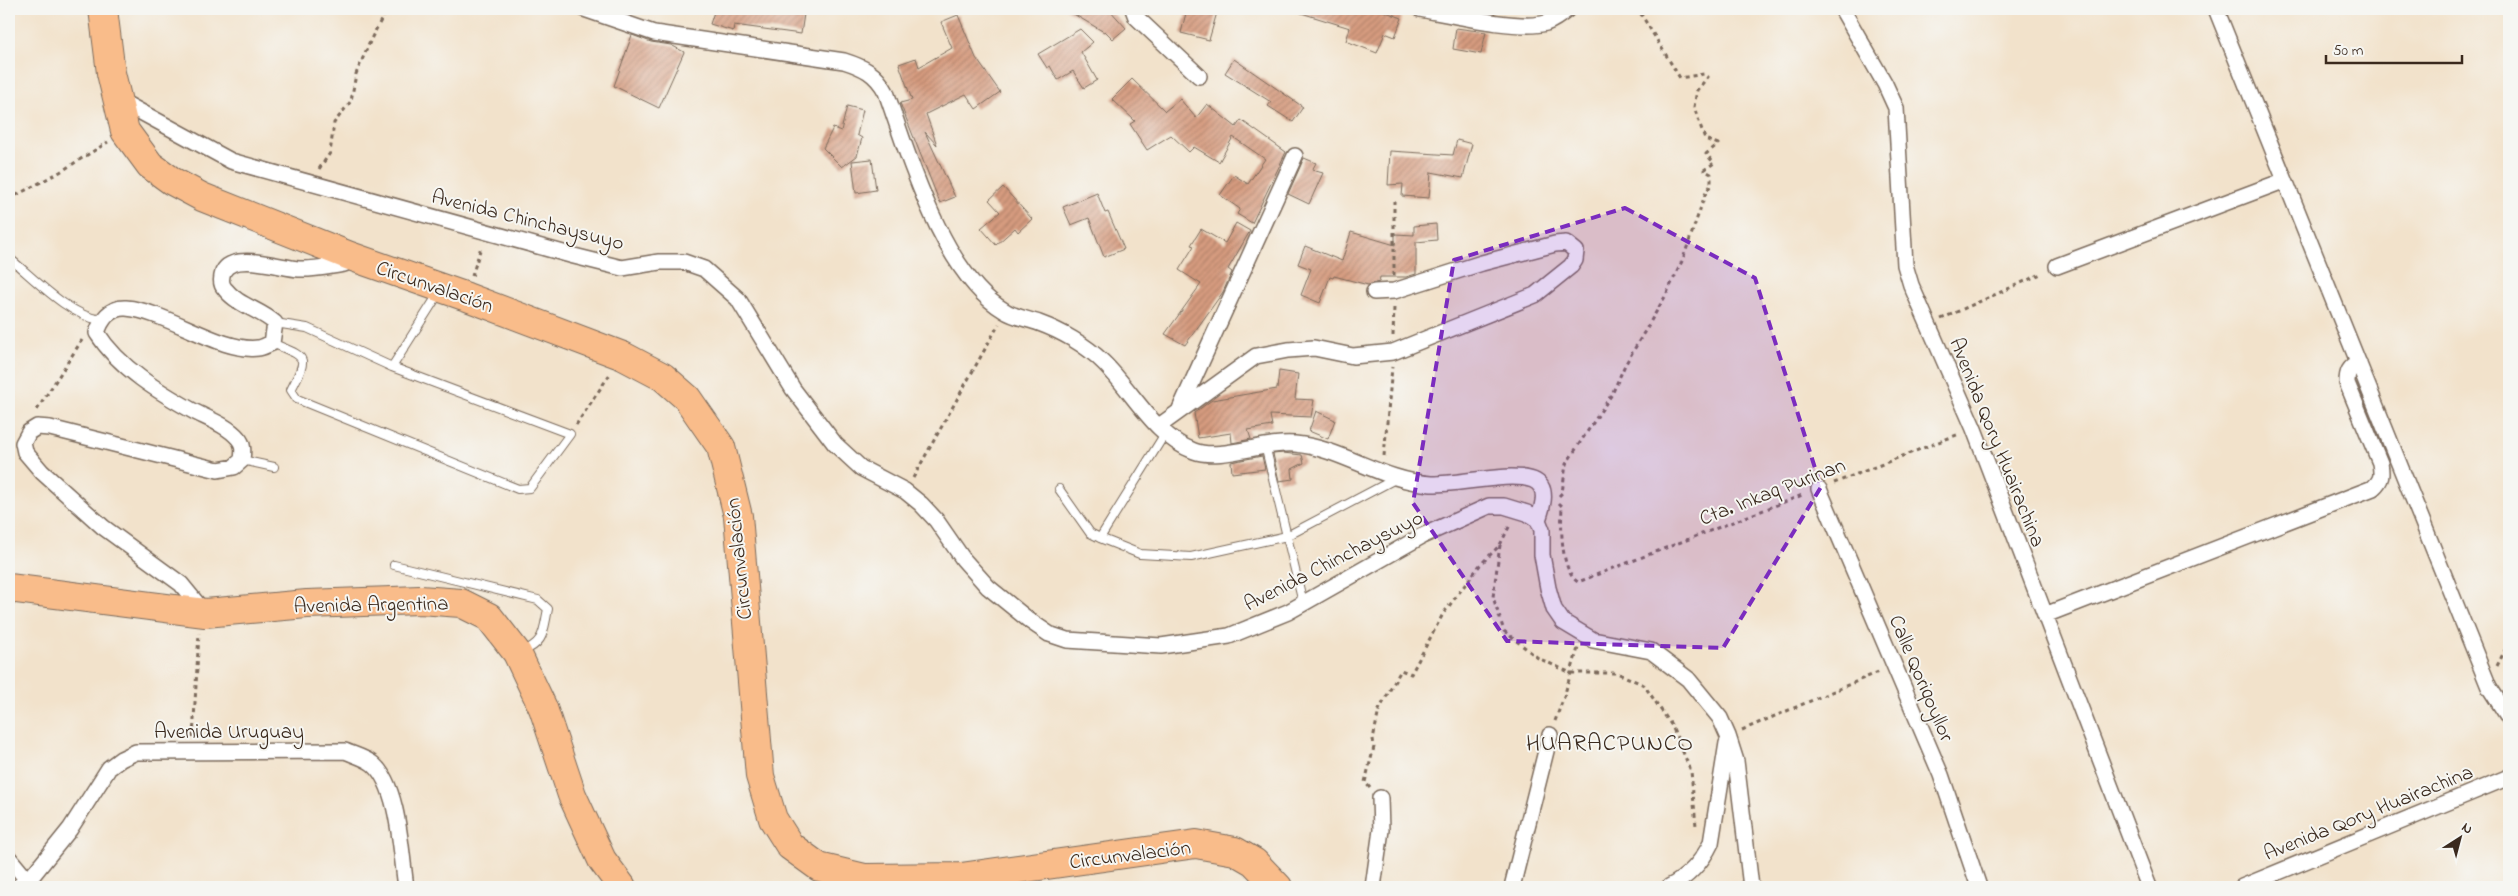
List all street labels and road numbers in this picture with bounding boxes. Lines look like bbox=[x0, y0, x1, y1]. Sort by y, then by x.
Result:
street label: Avenida Chinchaysuyo bbox=[428, 183, 627, 261]
street label: Circunvalación bbox=[372, 254, 497, 322]
street label: Avenida Qory Huairachina bbox=[1939, 334, 2052, 553]
street label: Cta. Inkaq Purinan bbox=[1695, 451, 1850, 535]
street label: Circunvalación bbox=[719, 496, 761, 621]
street label: Avenida Chinchaysuyo bbox=[1239, 504, 1430, 622]
street label: Avenida Argentina bbox=[293, 590, 449, 624]
street label: Calle Qoriqoyllor bbox=[1878, 611, 1961, 748]
street label: Avenida Uruguay bbox=[154, 718, 304, 750]
street label: Avenida Qory Huairachina bbox=[2260, 758, 2479, 871]
street label: Circunvalación bbox=[1068, 834, 1193, 878]

